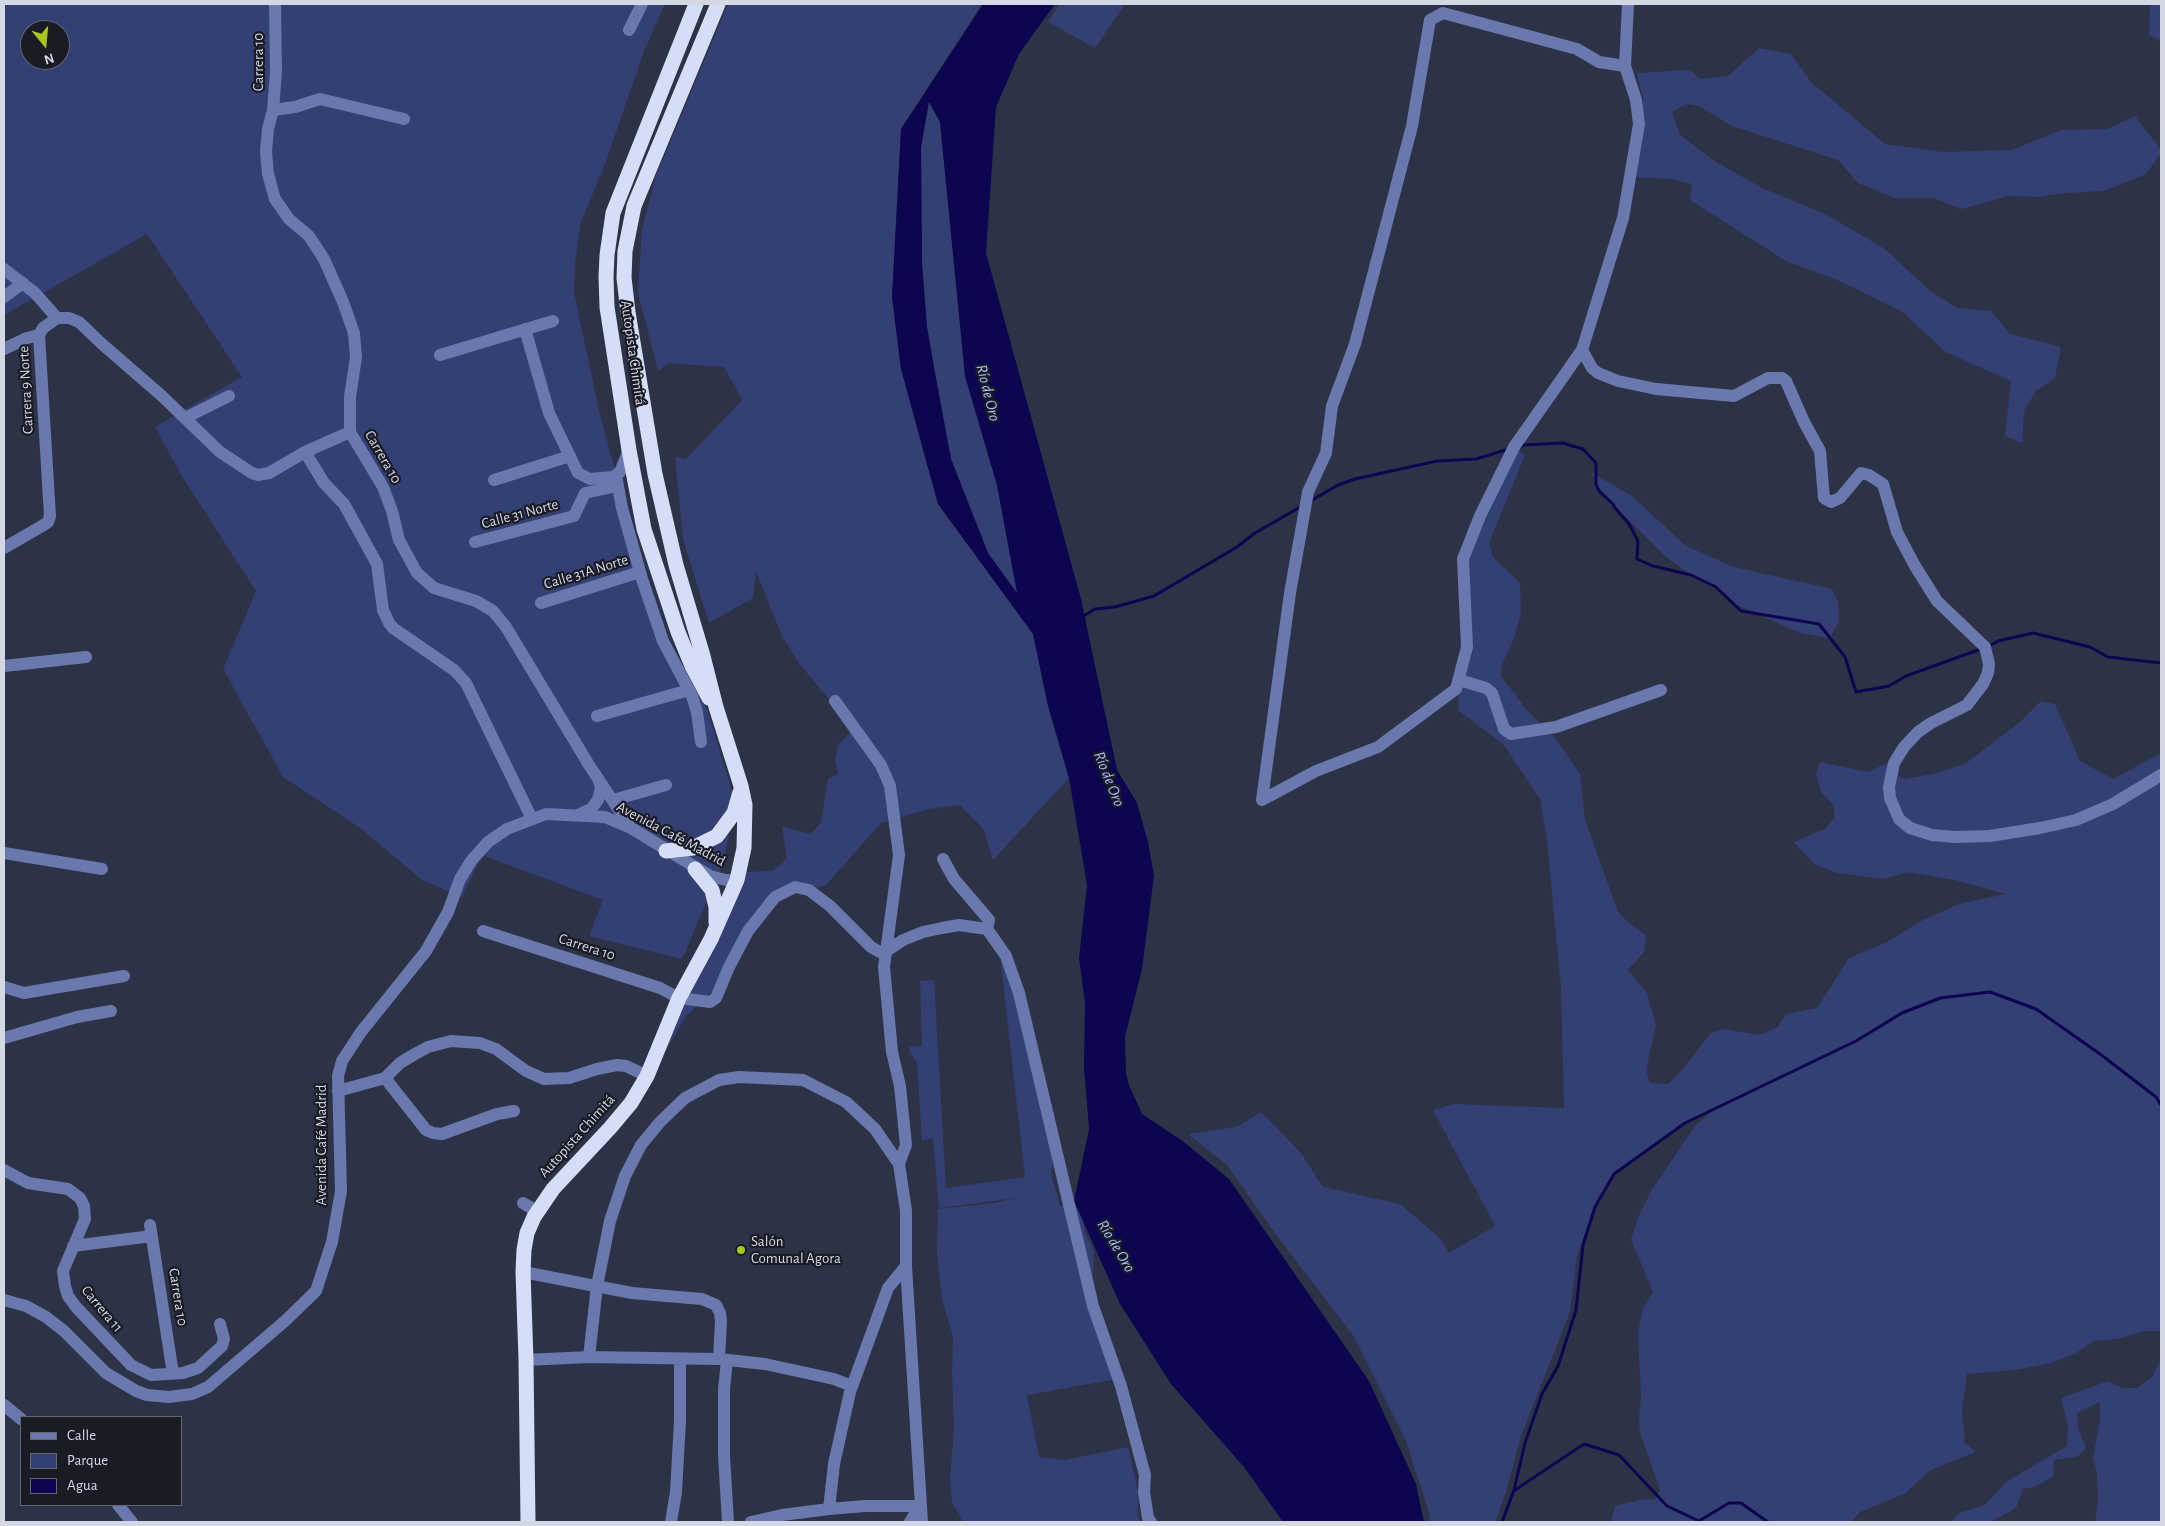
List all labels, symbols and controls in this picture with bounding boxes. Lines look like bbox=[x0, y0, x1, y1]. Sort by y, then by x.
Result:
north arrow bbox=[20, 20, 70, 70]
street label: Carrera 10 bbox=[249, 33, 267, 91]
text: N bbox=[42, 50, 56, 67]
street label: Autopista Chimitá bbox=[617, 299, 649, 407]
street label: Carrera 9 Norte bbox=[15, 345, 37, 435]
water label: Río de Oro bbox=[972, 363, 1004, 423]
street label: Carrera 10 bbox=[361, 427, 405, 487]
street label: Calle 31 Norte bbox=[480, 495, 560, 533]
street label: Calle 31A Norte bbox=[542, 551, 630, 593]
water label: Río de Oro bbox=[1089, 749, 1129, 809]
street label: Avenida Café Madrid bbox=[613, 798, 729, 870]
street label: Carrera 10 bbox=[556, 929, 618, 965]
street label: Avenida Café Madrid bbox=[312, 1085, 330, 1205]
street label: Autopista Chimitá bbox=[535, 1091, 619, 1181]
water label: Río de Oro bbox=[1093, 1216, 1139, 1276]
place label: Salón Comunal Agora bbox=[751, 1232, 841, 1267]
marker: Salón Comunal Agora bbox=[735, 1244, 747, 1256]
street label: Carrera 10 bbox=[165, 1267, 191, 1327]
street label: Carrera 11 bbox=[77, 1282, 127, 1336]
legend bbox=[20, 1416, 182, 1506]
text: Calle bbox=[67, 1428, 96, 1443]
text: Parque bbox=[67, 1453, 108, 1468]
text: Agua bbox=[67, 1478, 98, 1493]

